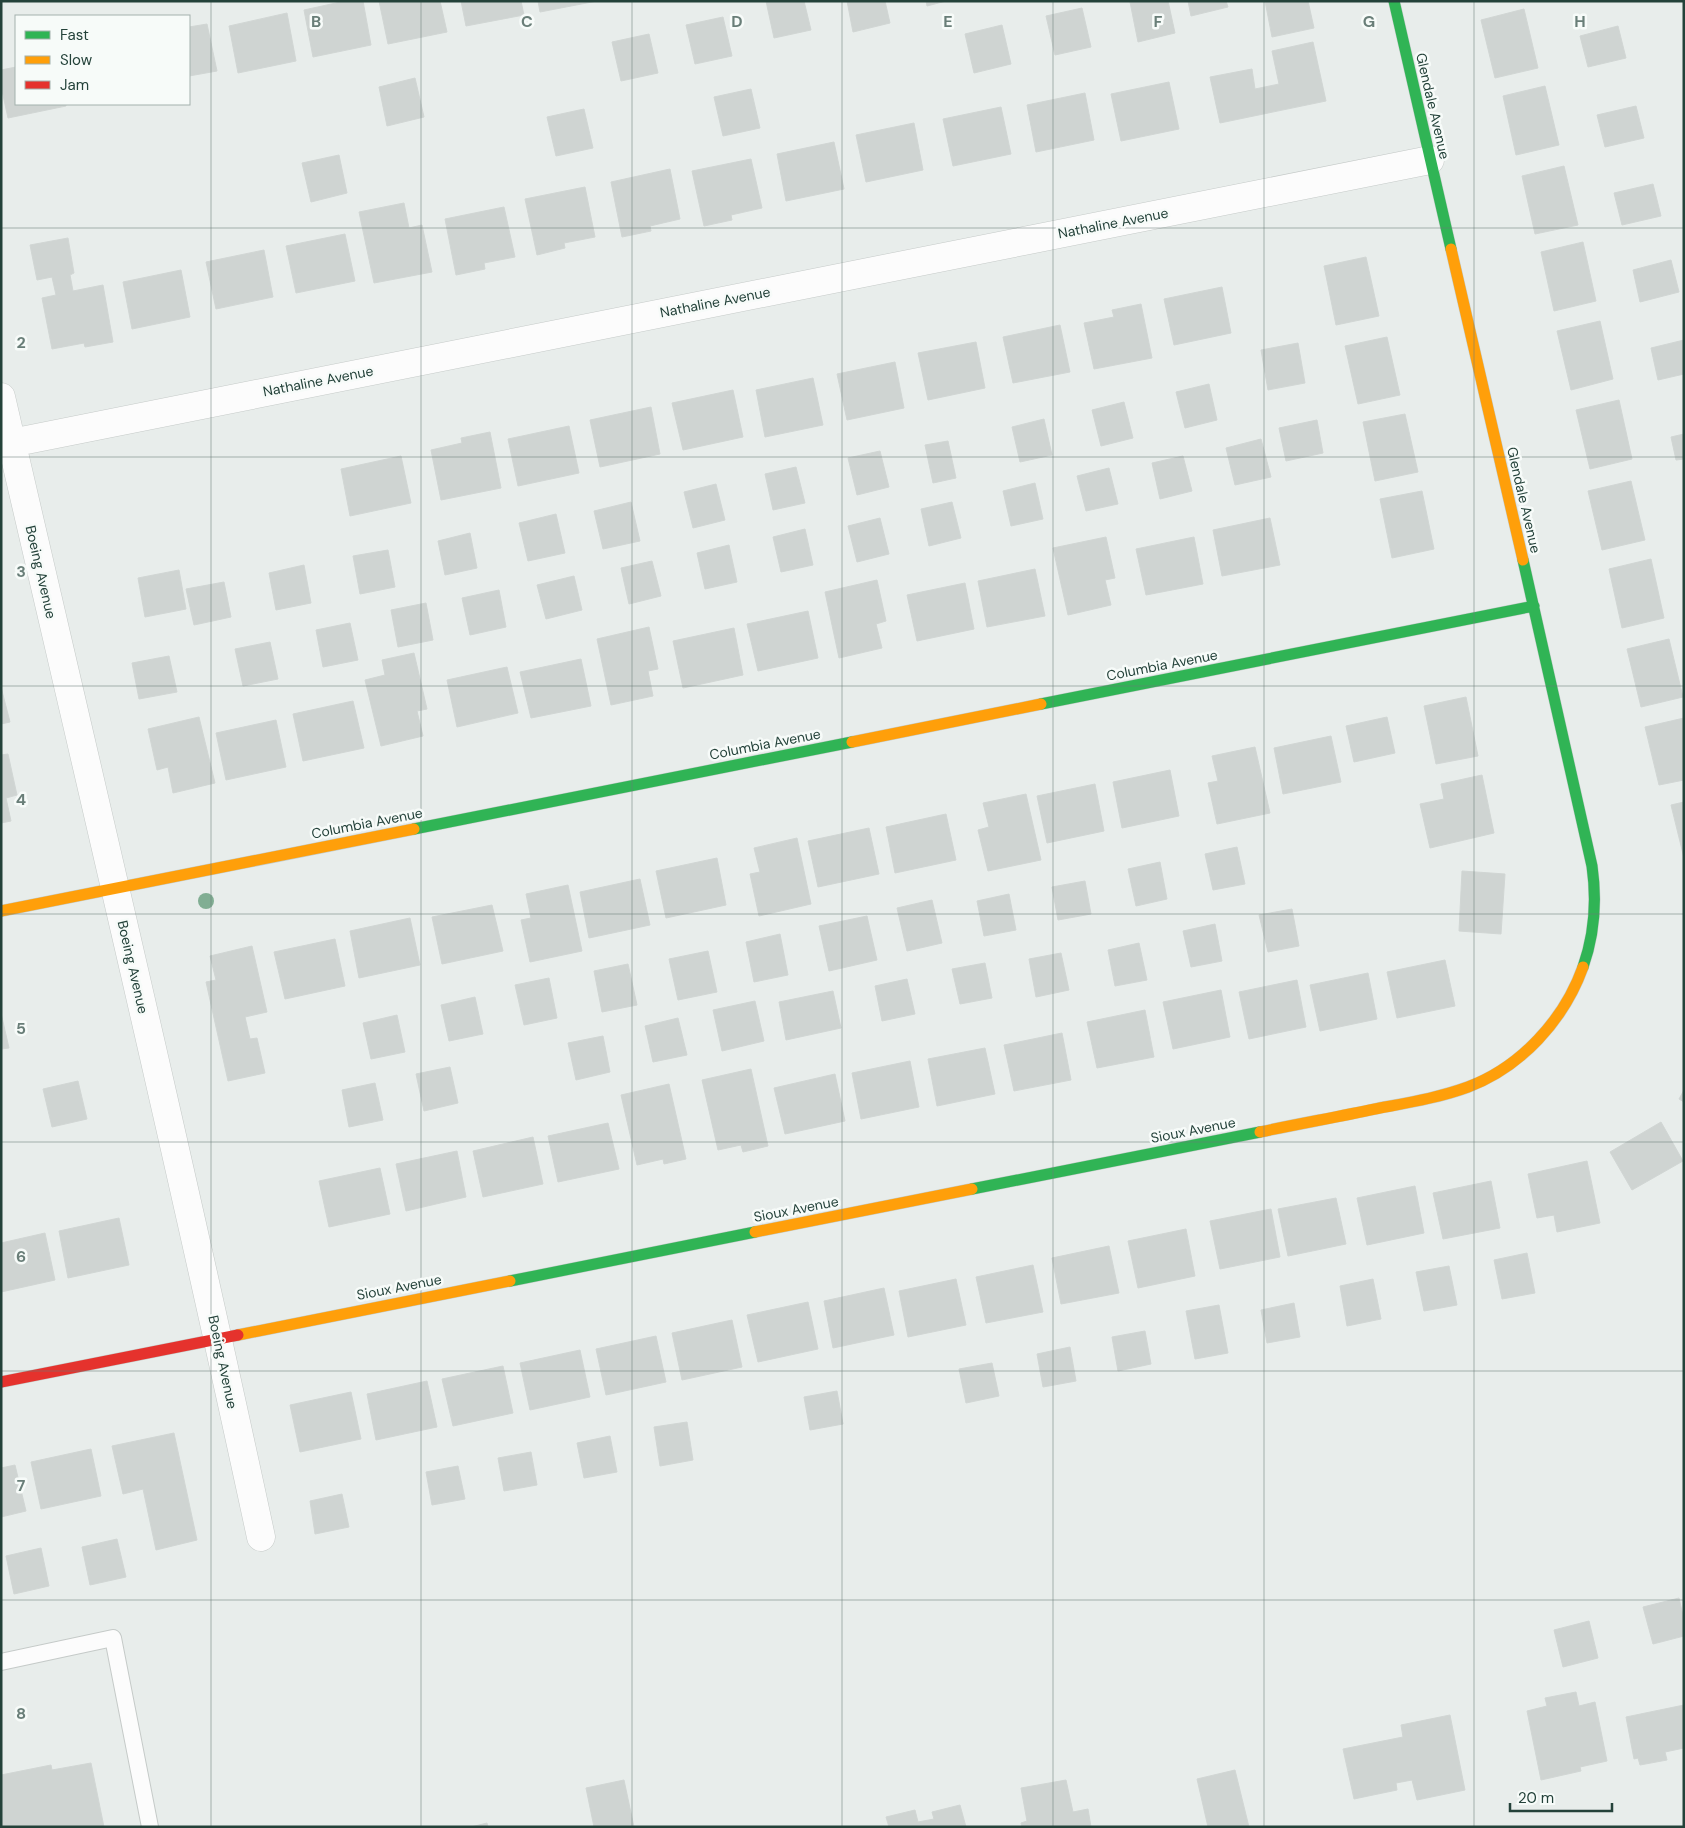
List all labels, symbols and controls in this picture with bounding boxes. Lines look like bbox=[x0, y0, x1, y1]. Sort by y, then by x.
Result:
text: B bbox=[311, 11, 321, 32]
text: C bbox=[521, 11, 533, 32]
text: D bbox=[731, 11, 743, 32]
text: E bbox=[943, 11, 953, 32]
text: F bbox=[1154, 11, 1163, 32]
text: G bbox=[1363, 11, 1375, 32]
text: H bbox=[1574, 11, 1586, 32]
legend bbox=[15, 15, 190, 105]
text: Fast bbox=[60, 25, 89, 45]
text: Slow bbox=[60, 50, 93, 70]
street label: Glendale Avenue bbox=[1412, 51, 1454, 161]
text: Jam bbox=[60, 75, 89, 95]
street label: Nathaline Avenue bbox=[1056, 203, 1170, 243]
street label: Nathaline Avenue bbox=[658, 282, 772, 322]
text: 2 bbox=[16, 332, 26, 353]
street label: Nathaline Avenue bbox=[261, 361, 375, 401]
street label: Glendale Avenue bbox=[1503, 445, 1545, 555]
street label: Boeing Avenue bbox=[22, 524, 60, 620]
text: 3 bbox=[16, 561, 26, 582]
street label: Columbia Avenue bbox=[1105, 645, 1219, 685]
street label: Columbia Avenue bbox=[708, 724, 822, 764]
text: 4 bbox=[16, 789, 26, 810]
street label: Columbia Avenue bbox=[310, 803, 424, 843]
street label: Boeing Avenue bbox=[114, 919, 152, 1015]
text: 5 bbox=[16, 1018, 26, 1039]
street label: Sioux Avenue bbox=[1149, 1113, 1237, 1147]
street label: Sioux Avenue bbox=[752, 1192, 840, 1226]
text: 6 bbox=[16, 1246, 26, 1267]
street label: Sioux Avenue bbox=[355, 1270, 443, 1304]
street label: Boeing Avenue bbox=[204, 1314, 242, 1410]
text: 7 bbox=[17, 1475, 26, 1496]
text: 8 bbox=[16, 1703, 26, 1724]
scale bar bbox=[1510, 1780, 1612, 1812]
text: 20 m bbox=[1518, 1788, 1554, 1808]

